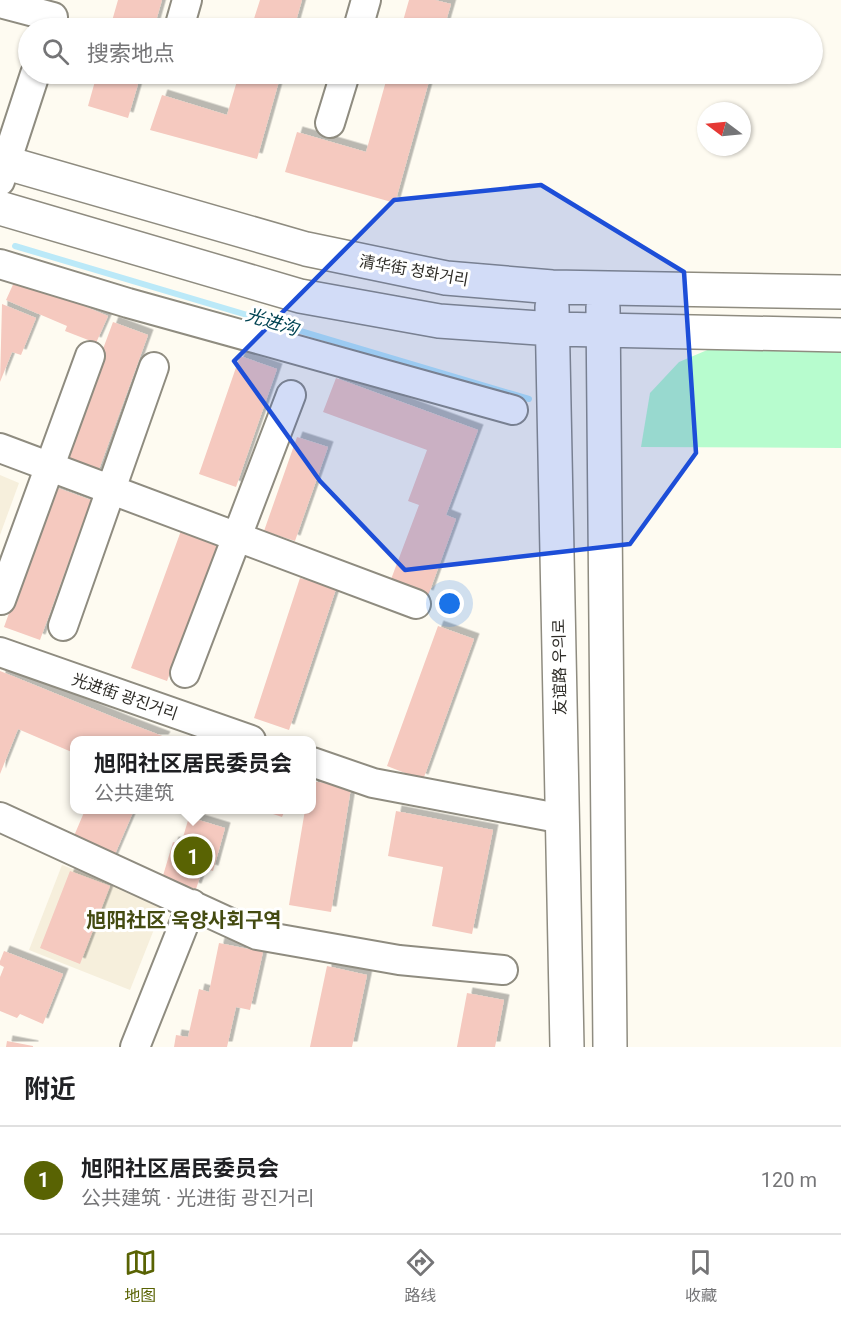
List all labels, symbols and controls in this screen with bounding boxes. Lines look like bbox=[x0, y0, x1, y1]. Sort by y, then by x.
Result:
search box bbox=[18, 18, 823, 84]
icon: search bbox=[39, 35, 72, 68]
text: 搜索地点 bbox=[87, 41, 175, 66]
north arrow bbox=[697, 102, 751, 156]
street label: 清华街 청화거리 bbox=[358, 252, 470, 289]
water label: 光进沟 bbox=[243, 304, 303, 340]
your location bbox=[435, 589, 464, 618]
street label: 友谊路 우의로 bbox=[549, 618, 570, 715]
street label: 光进街 광진거리 bbox=[69, 669, 180, 724]
popup bbox=[70, 736, 316, 814]
text: 旭阳社区居民委员会 bbox=[94, 751, 292, 776]
text: 公共建筑 bbox=[94, 781, 174, 805]
pin: 1 bbox=[174, 834, 212, 878]
district label: 旭阳社区 욱양사회구역 bbox=[86, 908, 282, 932]
text: 附近 bbox=[24, 1074, 76, 1104]
text: 旭阳社区居民委员会 bbox=[81, 1156, 279, 1181]
text: 1 bbox=[38, 1168, 49, 1192]
text: 120 m bbox=[761, 1168, 817, 1192]
text: 公共建筑 · 光进街 광진거리 bbox=[81, 1186, 315, 1210]
tab: 地图 bbox=[124, 1246, 157, 1306]
tab: 路线 bbox=[404, 1246, 437, 1306]
tab: 收藏 bbox=[684, 1246, 717, 1306]

